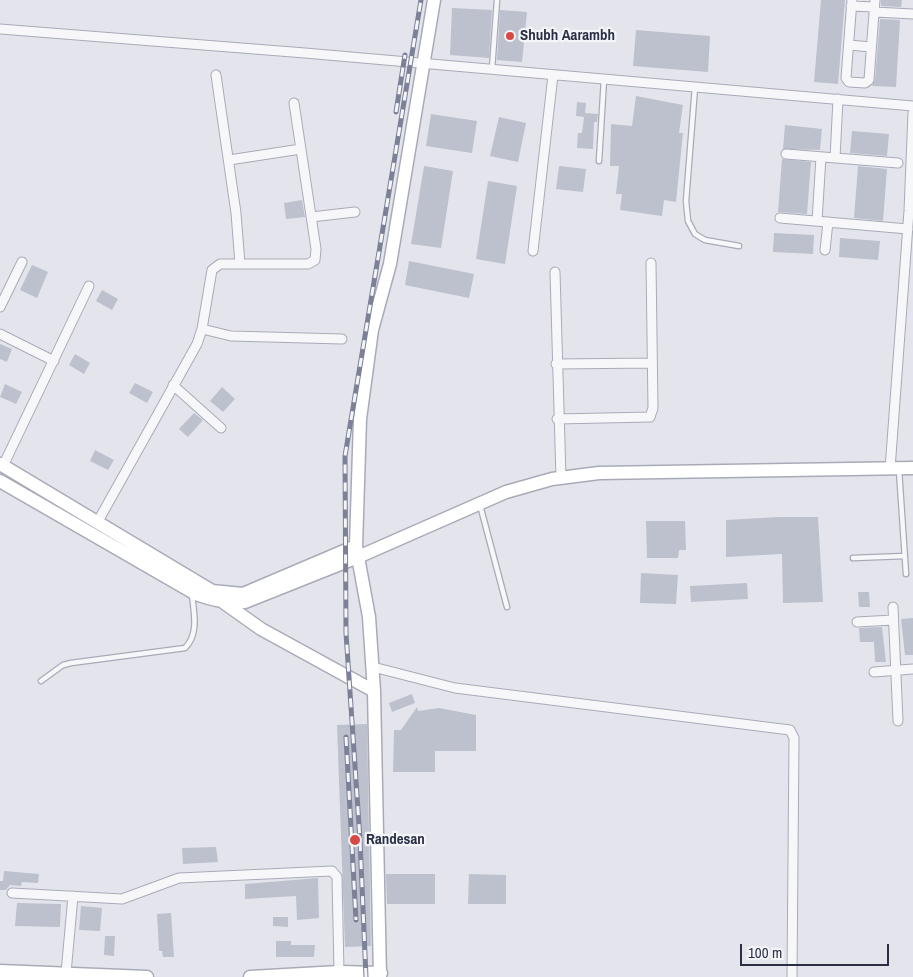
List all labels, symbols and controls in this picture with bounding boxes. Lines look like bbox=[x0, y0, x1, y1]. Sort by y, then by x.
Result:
place label: Shubh Aarambh bbox=[520, 27, 615, 45]
marker: Shubh Aarambh bbox=[504, 30, 516, 42]
place label: Randesan bbox=[366, 831, 425, 849]
marker: Randesan bbox=[348, 833, 362, 847]
scale bar bbox=[743, 934, 892, 966]
text: 100 m bbox=[748, 942, 782, 963]

